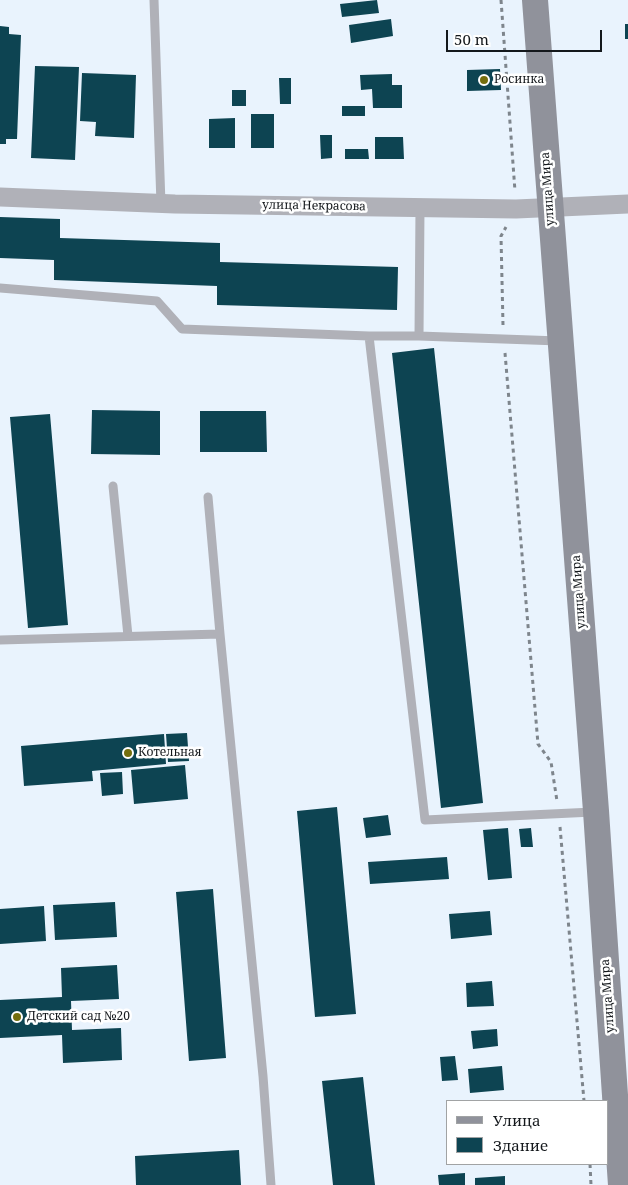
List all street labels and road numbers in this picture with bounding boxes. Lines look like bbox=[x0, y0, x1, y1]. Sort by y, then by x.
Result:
street label: улица Мира bbox=[538, 151, 558, 227]
street label: улица Некрасова bbox=[262, 198, 366, 214]
street label: улица Мира bbox=[569, 554, 589, 630]
street label: улица Мира bbox=[598, 958, 618, 1034]

